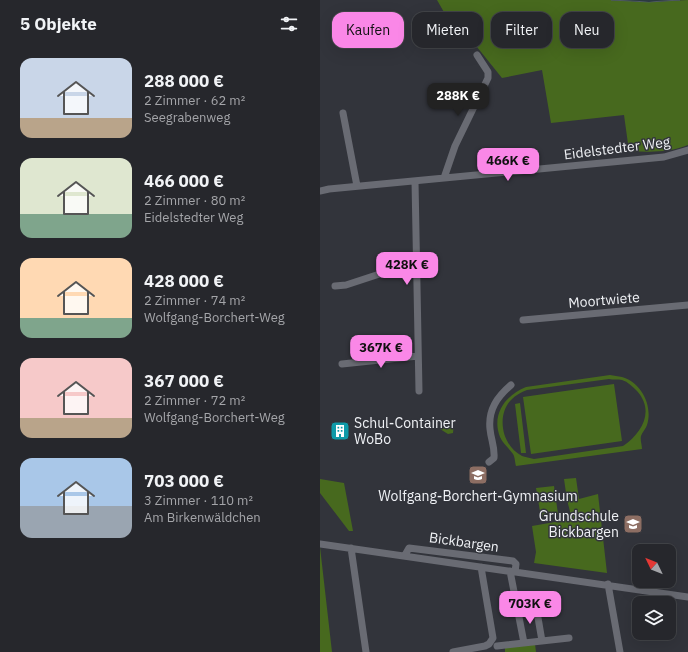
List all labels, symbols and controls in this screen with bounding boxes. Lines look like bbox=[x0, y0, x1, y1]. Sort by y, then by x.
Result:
chip: Kaufen bbox=[332, 12, 404, 48]
chip: Mieten bbox=[412, 12, 483, 48]
chip: Filter bbox=[491, 12, 552, 48]
chip: Neu bbox=[560, 12, 614, 48]
text: 5 Objekte bbox=[20, 13, 97, 35]
icon: filters bbox=[278, 13, 300, 35]
text: 288 000 € bbox=[144, 70, 224, 92]
icon: home bbox=[52, 74, 100, 122]
pin: 288K € bbox=[425, 83, 491, 117]
text: 288K € bbox=[436, 87, 480, 104]
text: 2 Zimmer · 62 m² bbox=[144, 92, 245, 109]
text: Seegrabenweg bbox=[144, 109, 230, 126]
street label: Eidelstedter Weg bbox=[563, 132, 672, 163]
pin: 466K € bbox=[475, 148, 541, 182]
text: 466K € bbox=[486, 152, 530, 169]
text: 466 000 € bbox=[144, 170, 224, 192]
icon: home bbox=[52, 174, 100, 222]
text: 2 Zimmer · 80 m² bbox=[144, 192, 245, 209]
text: Eidelstedter Weg bbox=[144, 209, 243, 226]
pin: 428K € bbox=[374, 252, 440, 286]
text: 428K € bbox=[385, 256, 429, 273]
text: 428 000 € bbox=[144, 270, 224, 292]
icon: home bbox=[52, 274, 100, 322]
street label: Moortwiete bbox=[568, 288, 641, 312]
text: 2 Zimmer · 74 m² bbox=[144, 292, 245, 309]
text: Wolfgang-Borchert-Weg bbox=[144, 309, 285, 326]
pin: 367K € bbox=[348, 335, 414, 369]
text: 367K € bbox=[359, 339, 403, 356]
text: 367 000 € bbox=[144, 370, 224, 392]
icon: home bbox=[52, 374, 100, 422]
text: 2 Zimmer · 72 m² bbox=[144, 392, 245, 409]
text: Wolfgang-Borchert-Weg bbox=[144, 409, 285, 426]
place label: Schul-Container WoBo bbox=[354, 414, 456, 448]
building icon: Schul-Container WoBo bbox=[329, 420, 351, 442]
school or university icon: Wolfgang-Borchert-Gymnasium bbox=[467, 464, 489, 486]
text: 703 000 € bbox=[144, 470, 224, 492]
icon: home bbox=[52, 474, 100, 522]
place label: Wolfgang-Borchert-Gymnasium bbox=[378, 487, 578, 505]
text: 3 Zimmer · 110 m² bbox=[144, 492, 253, 509]
place label: Grundschule Bickbargen bbox=[539, 507, 619, 541]
text: Am Birkenwäldchen bbox=[144, 509, 261, 526]
school or university icon: Grundschule Bickbargen bbox=[622, 513, 644, 535]
street label: Bickbargen bbox=[428, 528, 500, 556]
north arrow bbox=[632, 544, 676, 588]
map controls bbox=[632, 544, 676, 640]
pin: 703K € bbox=[497, 591, 563, 625]
text: 703K € bbox=[508, 595, 552, 612]
button: layers bbox=[632, 596, 676, 640]

